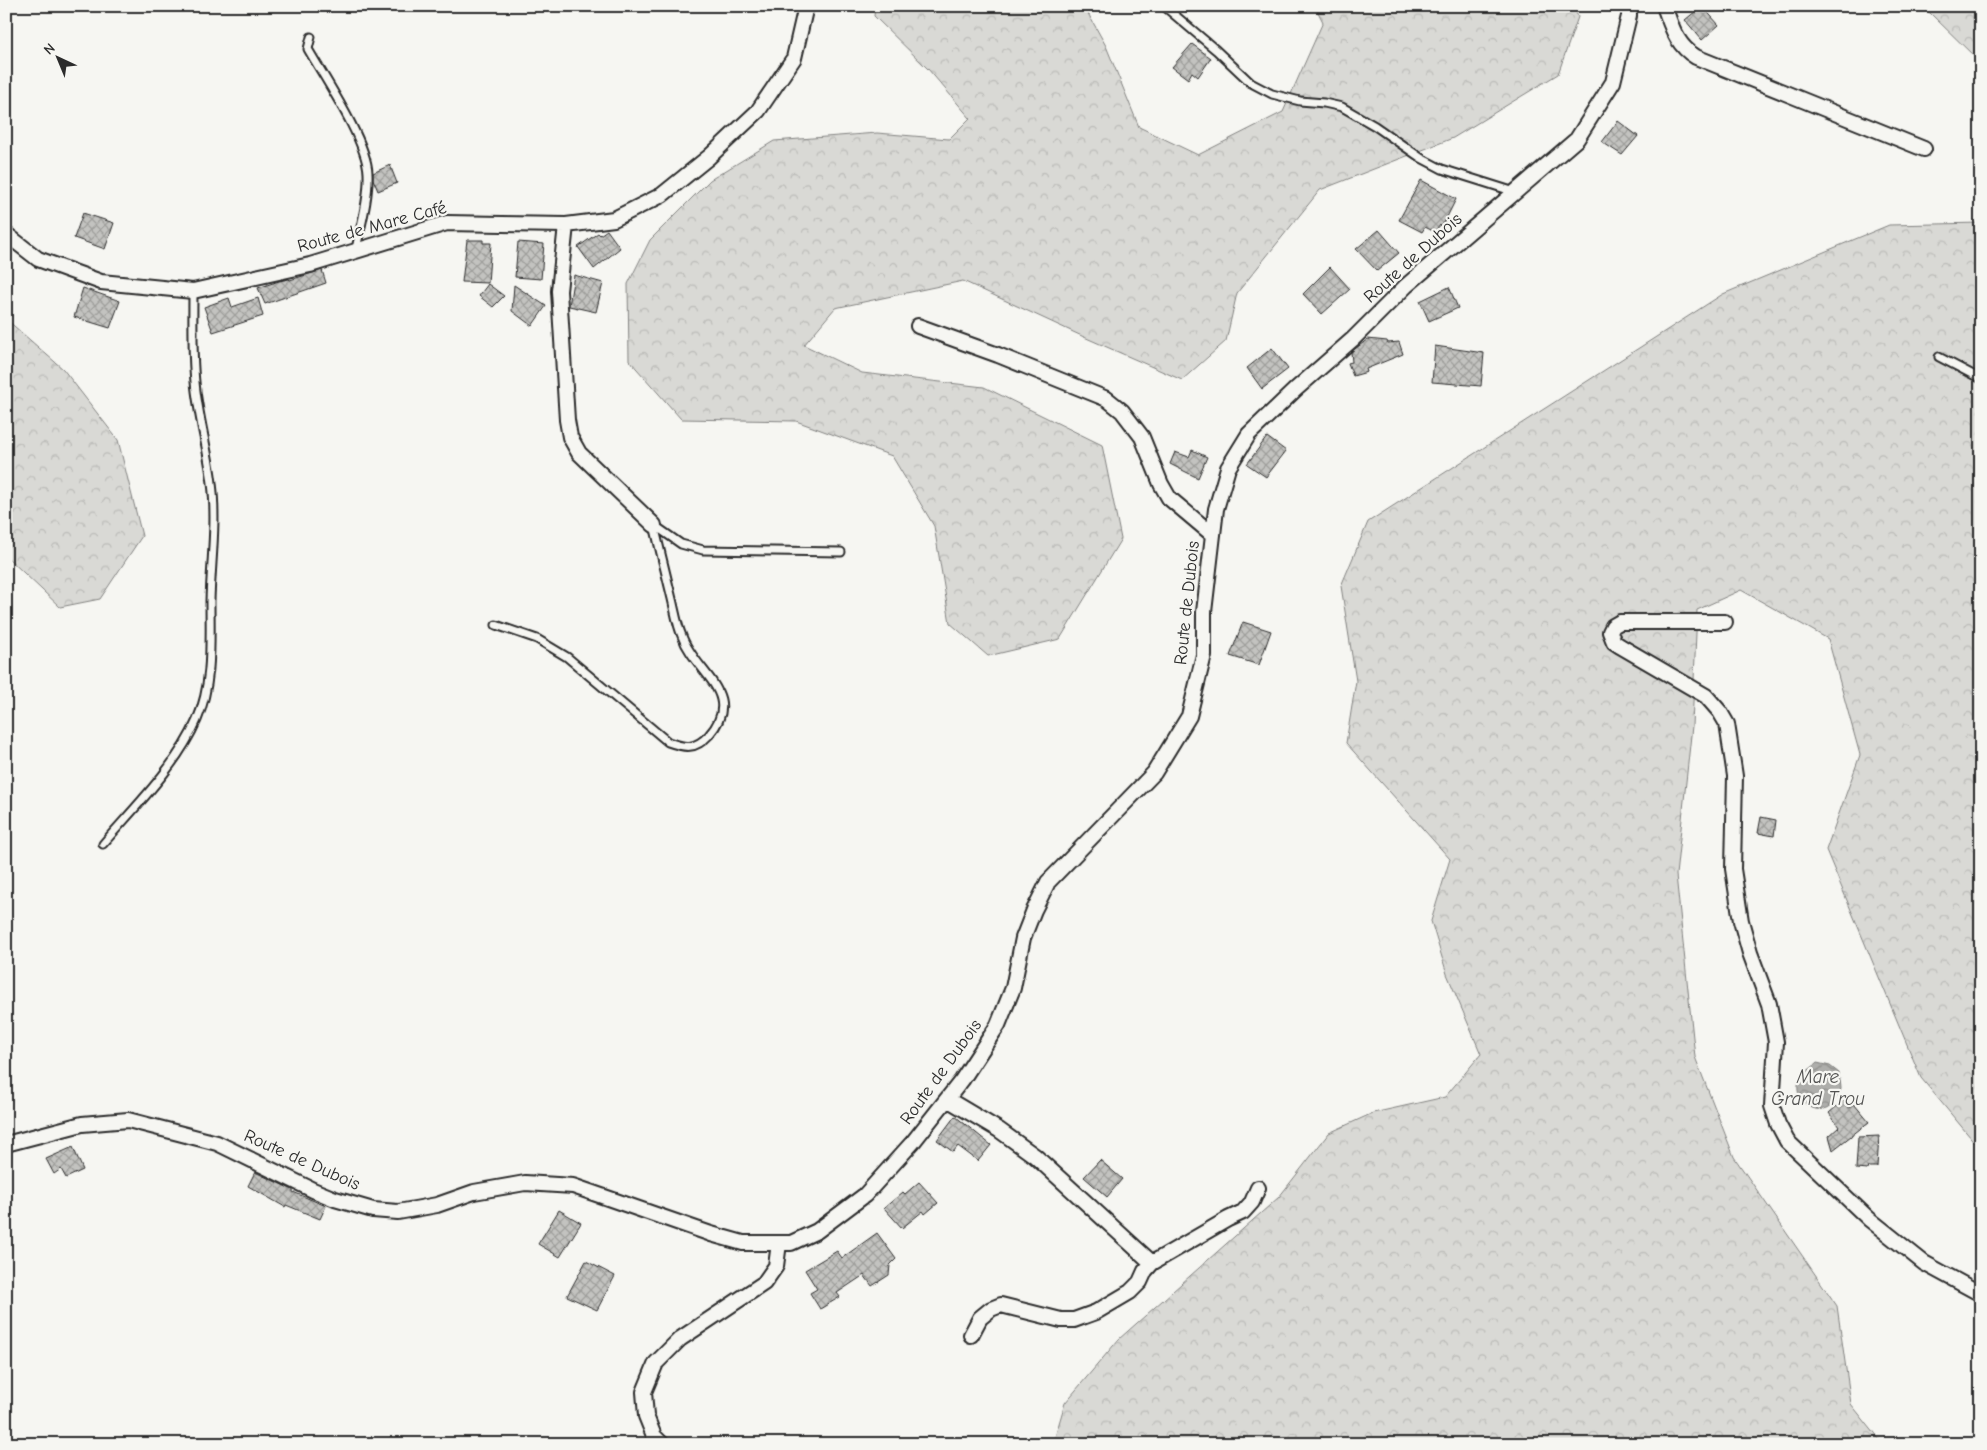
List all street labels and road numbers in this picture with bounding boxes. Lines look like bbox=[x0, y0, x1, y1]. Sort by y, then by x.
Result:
street label: Route de Mare Café bbox=[295, 197, 449, 257]
street label: Route de Dubois bbox=[1360, 208, 1466, 308]
street label: Route de Dubois bbox=[1170, 540, 1204, 666]
street label: Route de Dubois bbox=[896, 1015, 986, 1129]
street label: Route de Dubois bbox=[241, 1125, 363, 1195]

